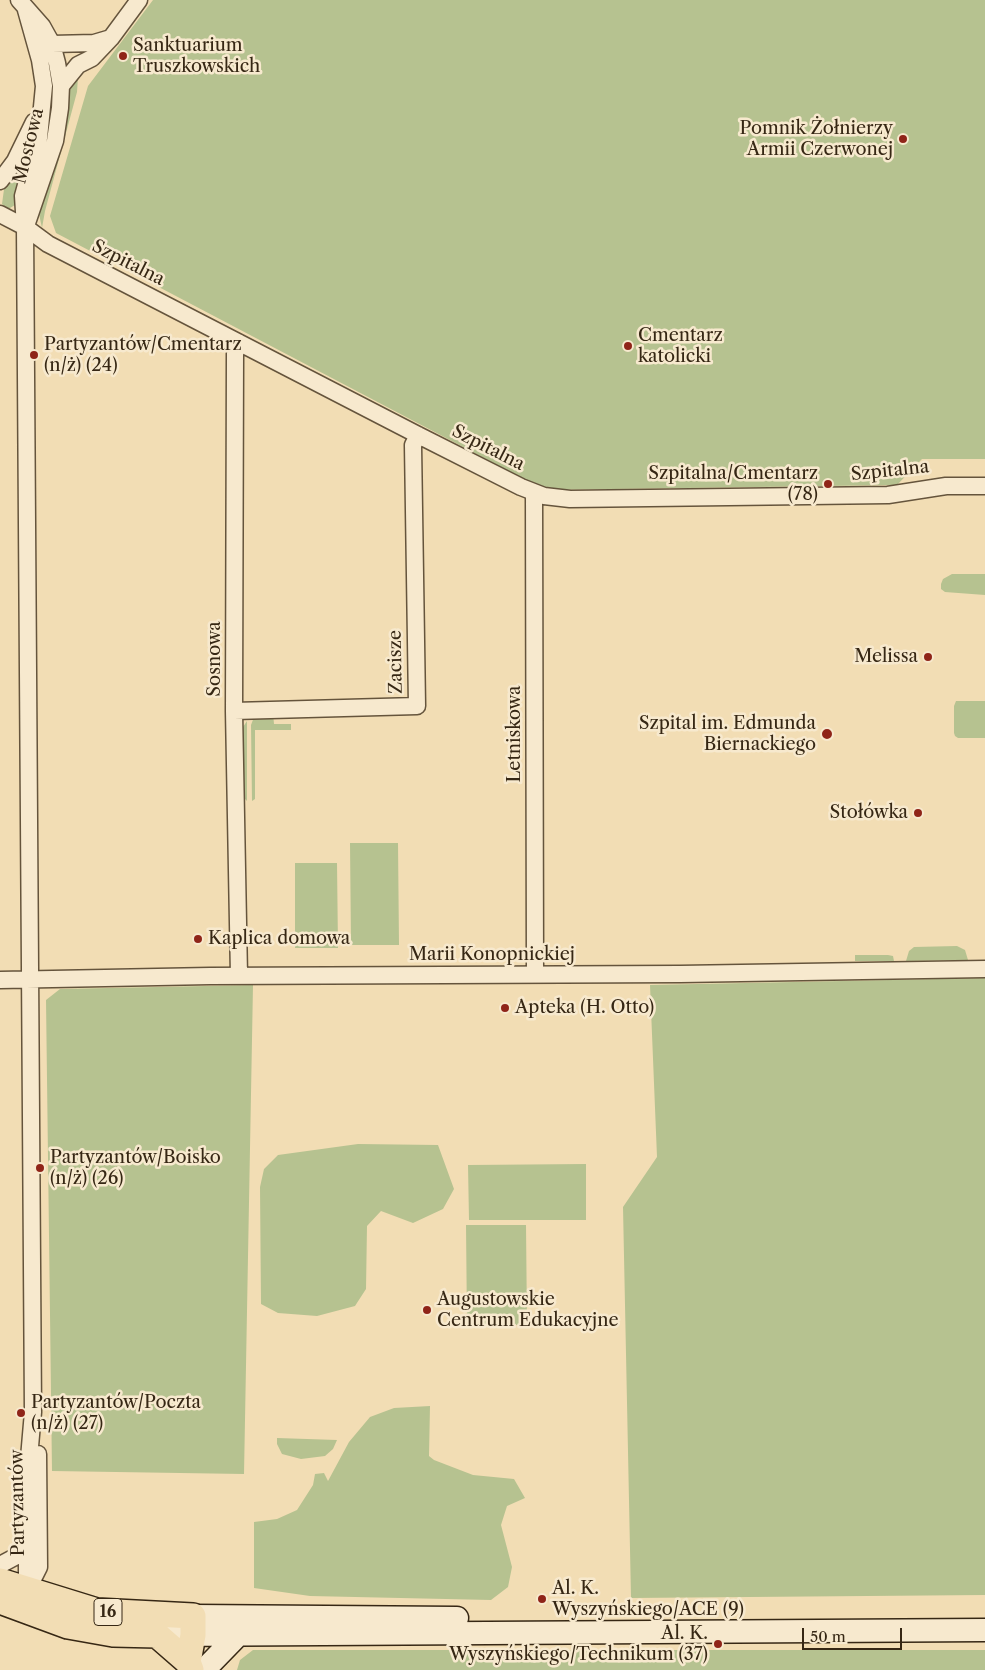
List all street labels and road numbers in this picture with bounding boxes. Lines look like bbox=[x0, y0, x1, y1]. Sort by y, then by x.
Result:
street label: Mostowa bbox=[9, 106, 49, 186]
street label: Szpitalna bbox=[88, 236, 168, 290]
street label: Szpitalna bbox=[448, 421, 528, 475]
street label: Szpitalna bbox=[850, 456, 930, 486]
street label: Sosnowa bbox=[204, 621, 226, 697]
street label: Zacisze bbox=[385, 630, 407, 694]
street label: Letniskowa bbox=[504, 686, 526, 782]
street label: Marii Konopnickiej bbox=[409, 944, 575, 966]
street label: Partyzantów bbox=[6, 1449, 30, 1557]
road number: 16 bbox=[94, 1598, 122, 1625]

